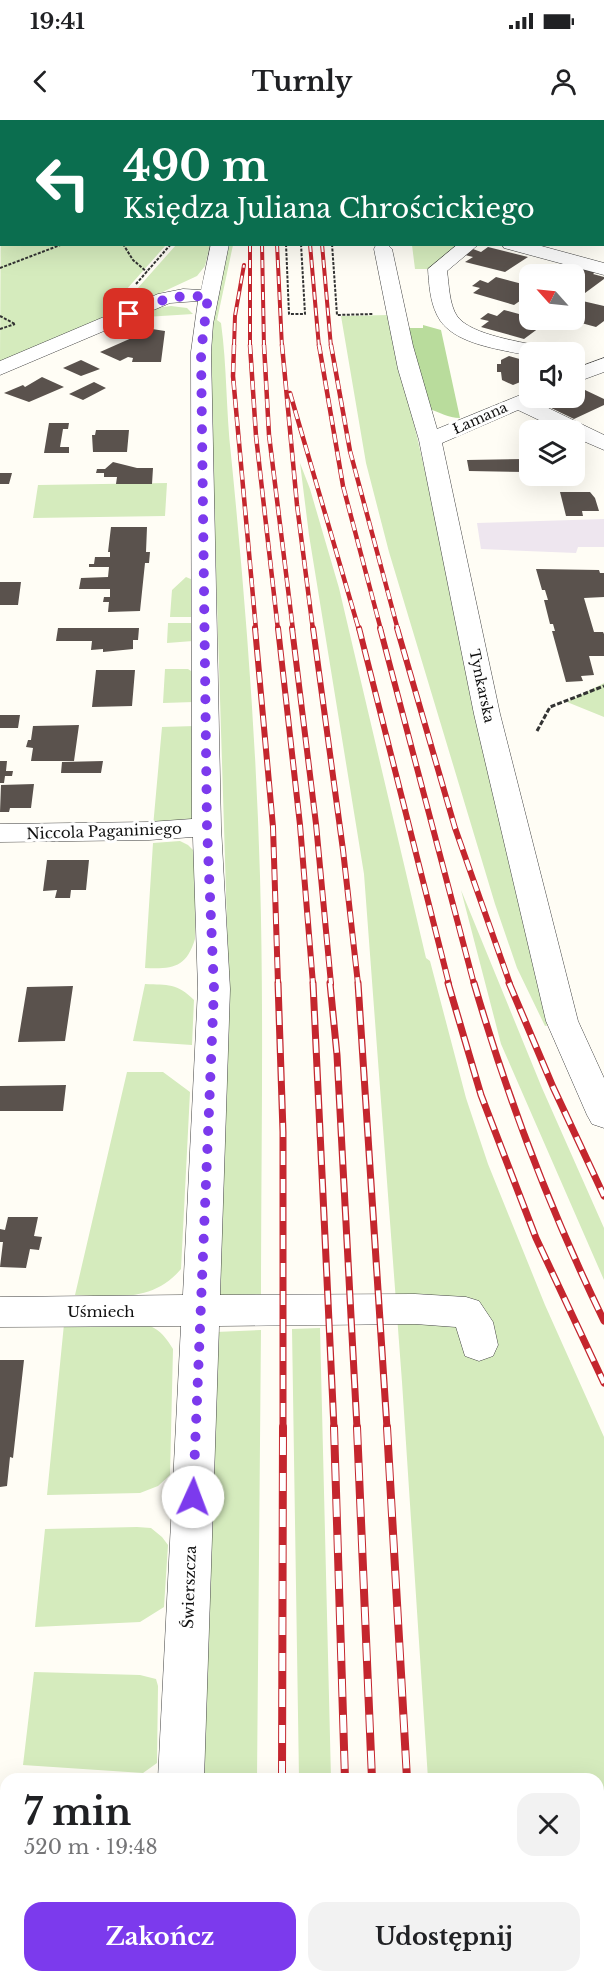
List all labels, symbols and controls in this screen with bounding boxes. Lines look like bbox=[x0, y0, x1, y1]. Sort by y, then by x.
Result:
text: 19:41 bbox=[30, 8, 85, 35]
icon: back bbox=[24, 65, 57, 98]
text: Turnly bbox=[252, 65, 352, 98]
icon: person bbox=[547, 65, 580, 98]
text: 490 m bbox=[123, 140, 269, 192]
icon: left bbox=[24, 144, 102, 222]
text: Księdza Juliana Chrościckiego bbox=[123, 192, 535, 225]
north arrow bbox=[519, 264, 585, 330]
map controls bbox=[519, 264, 585, 486]
pin bbox=[103, 288, 154, 339]
icon: arrive bbox=[112, 297, 145, 330]
button: sound bbox=[519, 342, 585, 408]
street label: Łamana bbox=[450, 398, 510, 438]
button: layers bbox=[519, 420, 585, 486]
street label: Tynkarska bbox=[465, 648, 499, 725]
street label: Niccola Paganiniego bbox=[26, 819, 182, 843]
street label: Uśmiech bbox=[67, 1302, 135, 1321]
position arrow bbox=[161, 1465, 225, 1529]
street label: Świerszcza bbox=[178, 1545, 200, 1629]
text: 7 min bbox=[24, 1790, 131, 1835]
button: close bbox=[517, 1793, 580, 1856]
text: 520 m · 19:48 bbox=[24, 1835, 158, 1859]
button: Zakończ bbox=[24, 1902, 296, 1971]
button: Udostępnij bbox=[308, 1902, 580, 1971]

